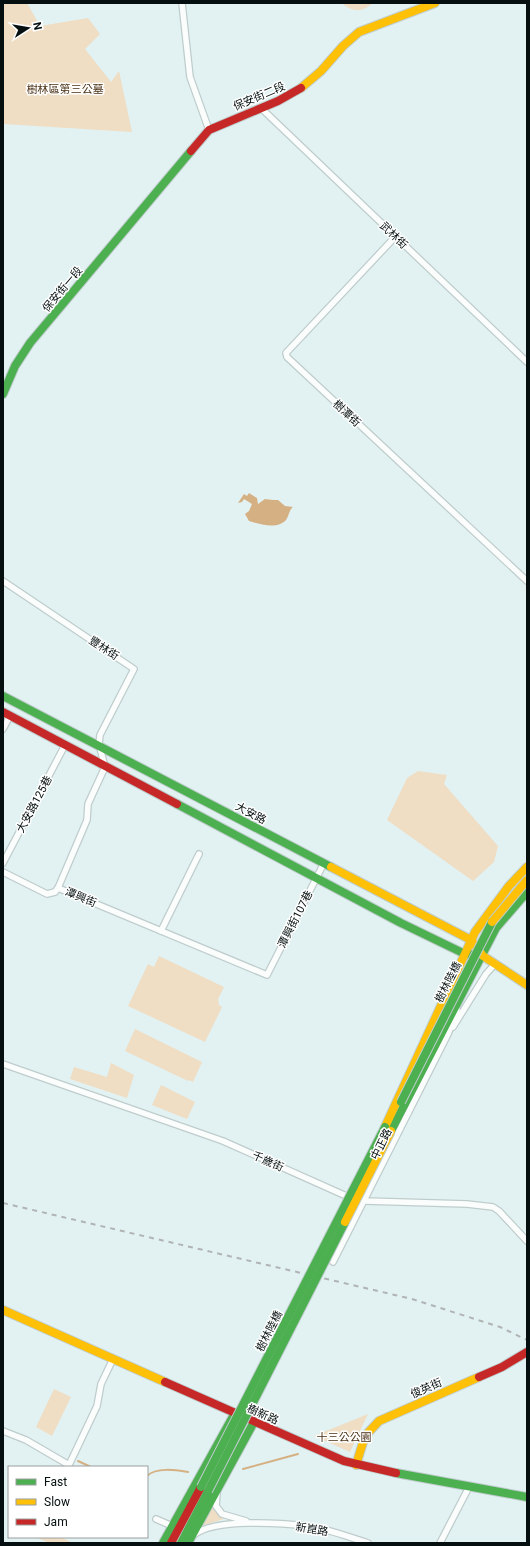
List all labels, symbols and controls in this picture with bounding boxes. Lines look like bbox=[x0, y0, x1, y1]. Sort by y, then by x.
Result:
north arrow bbox=[8, 8, 48, 48]
text: N bbox=[30, 21, 45, 31]
street label: 保安街二段 bbox=[231, 80, 287, 113]
park label: 樹林區第三公墓 bbox=[27, 83, 104, 96]
street label: 武林街 bbox=[377, 219, 410, 251]
street label: 保安街一段 bbox=[40, 264, 85, 315]
street label: 樹潭街 bbox=[330, 397, 363, 429]
street label: 豐林街 bbox=[86, 634, 121, 663]
street label: 大安路125巷 bbox=[14, 774, 55, 835]
street label: 大安路 bbox=[233, 800, 268, 827]
street label: 潭興街 bbox=[63, 885, 99, 910]
street label: 潭興街107巷 bbox=[275, 888, 315, 950]
street label: 樹林陸橋 bbox=[433, 960, 464, 1005]
street label: 中正路 bbox=[368, 1127, 395, 1162]
street label: 千歲街 bbox=[250, 1149, 286, 1174]
street label: 樹林陸橋 bbox=[254, 1309, 285, 1354]
street label: 俊英街 bbox=[408, 1376, 444, 1401]
street label: 樹新路 bbox=[245, 1402, 281, 1427]
park label: 十三公公園 bbox=[317, 1431, 372, 1444]
legend bbox=[8, 1466, 148, 1538]
text: Fast bbox=[44, 1475, 67, 1489]
text: Slow bbox=[44, 1495, 70, 1509]
text: Jam bbox=[44, 1515, 68, 1529]
street label: 新崑路 bbox=[295, 1520, 329, 1538]

